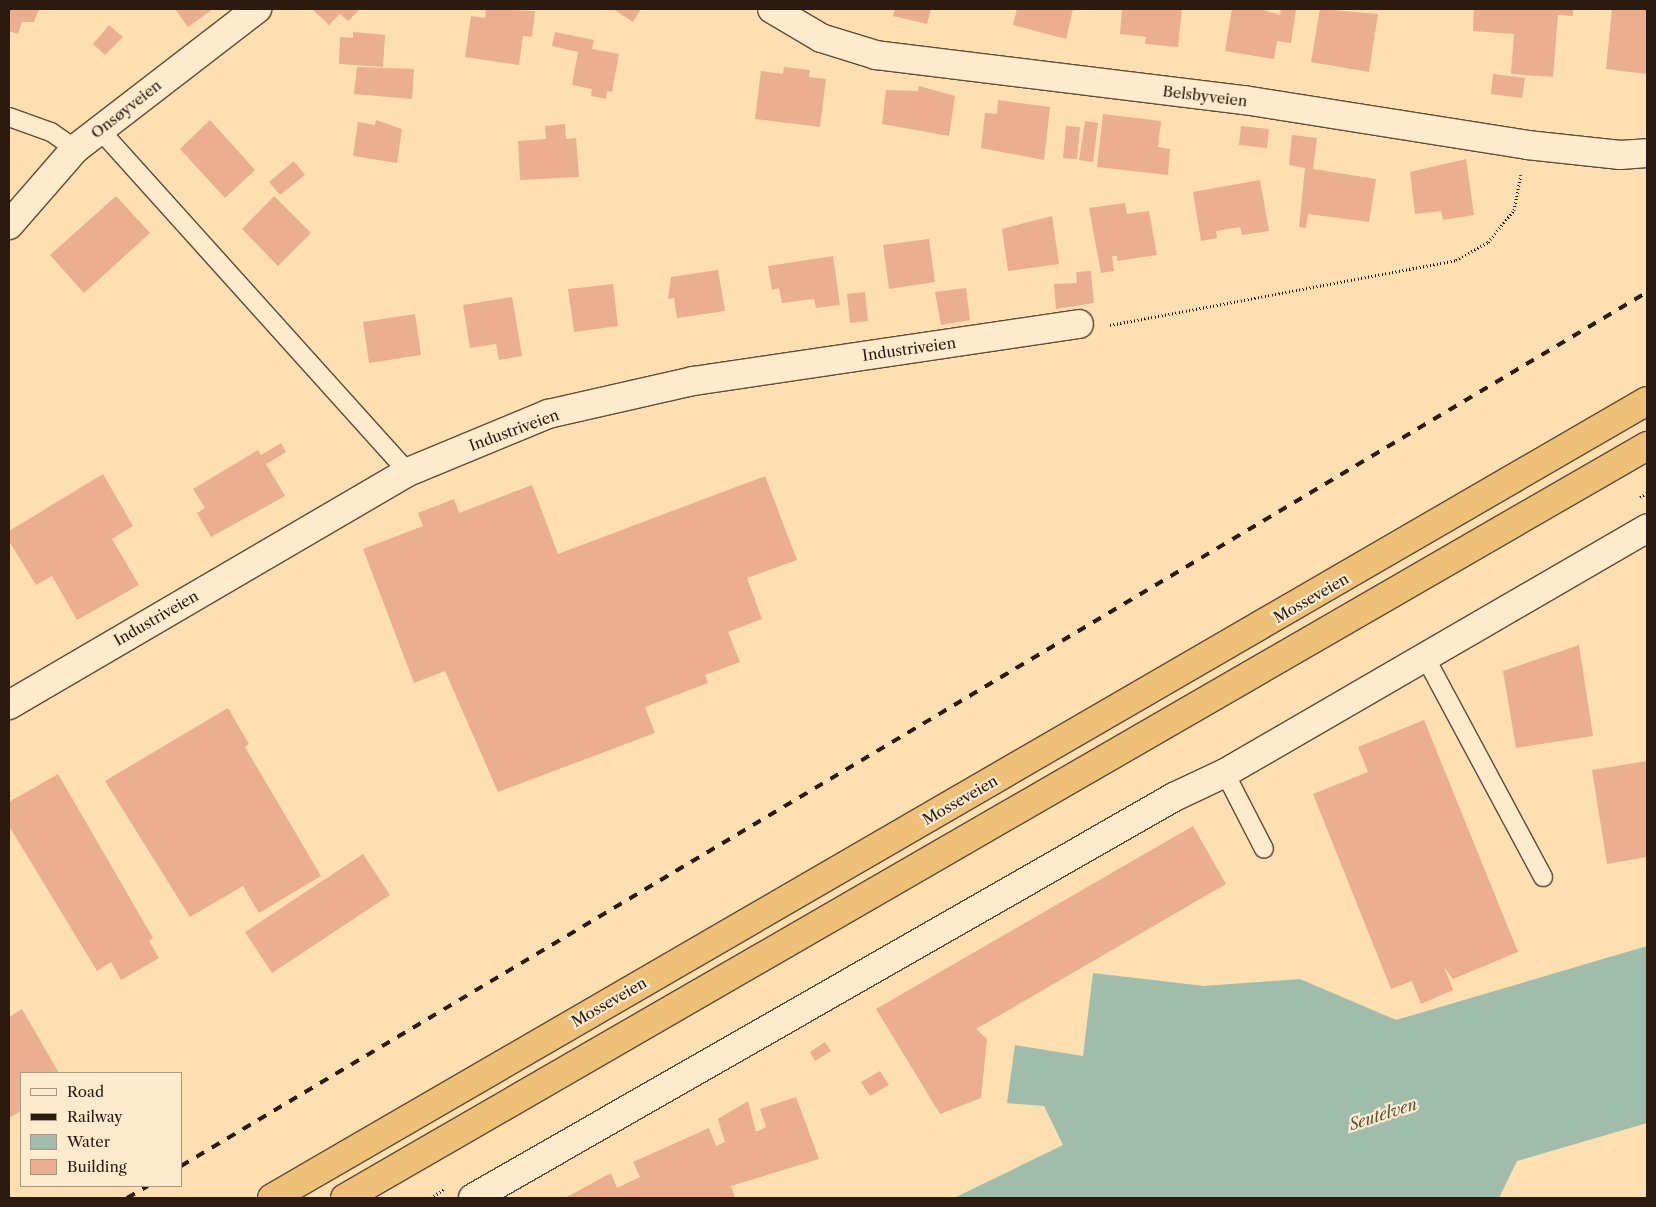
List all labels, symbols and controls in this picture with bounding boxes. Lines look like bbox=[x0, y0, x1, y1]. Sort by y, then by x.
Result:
street label: Onsøyveien bbox=[87, 76, 165, 142]
street label: Belsbyveien bbox=[1162, 82, 1248, 110]
street label: Industriveien bbox=[861, 334, 957, 364]
street label: Industriveien bbox=[467, 405, 561, 455]
street label: Mosseveien bbox=[1270, 569, 1352, 627]
street label: Industriveien bbox=[111, 587, 201, 649]
street label: Mosseveien bbox=[919, 771, 1001, 829]
street label: Mosseveien bbox=[568, 973, 650, 1031]
legend bbox=[20, 1072, 182, 1187]
text: Road bbox=[67, 1082, 104, 1101]
water label: Seutelven bbox=[1347, 1094, 1419, 1134]
text: Railway bbox=[67, 1107, 123, 1126]
text: Water bbox=[67, 1132, 110, 1151]
text: Building bbox=[67, 1157, 127, 1176]

